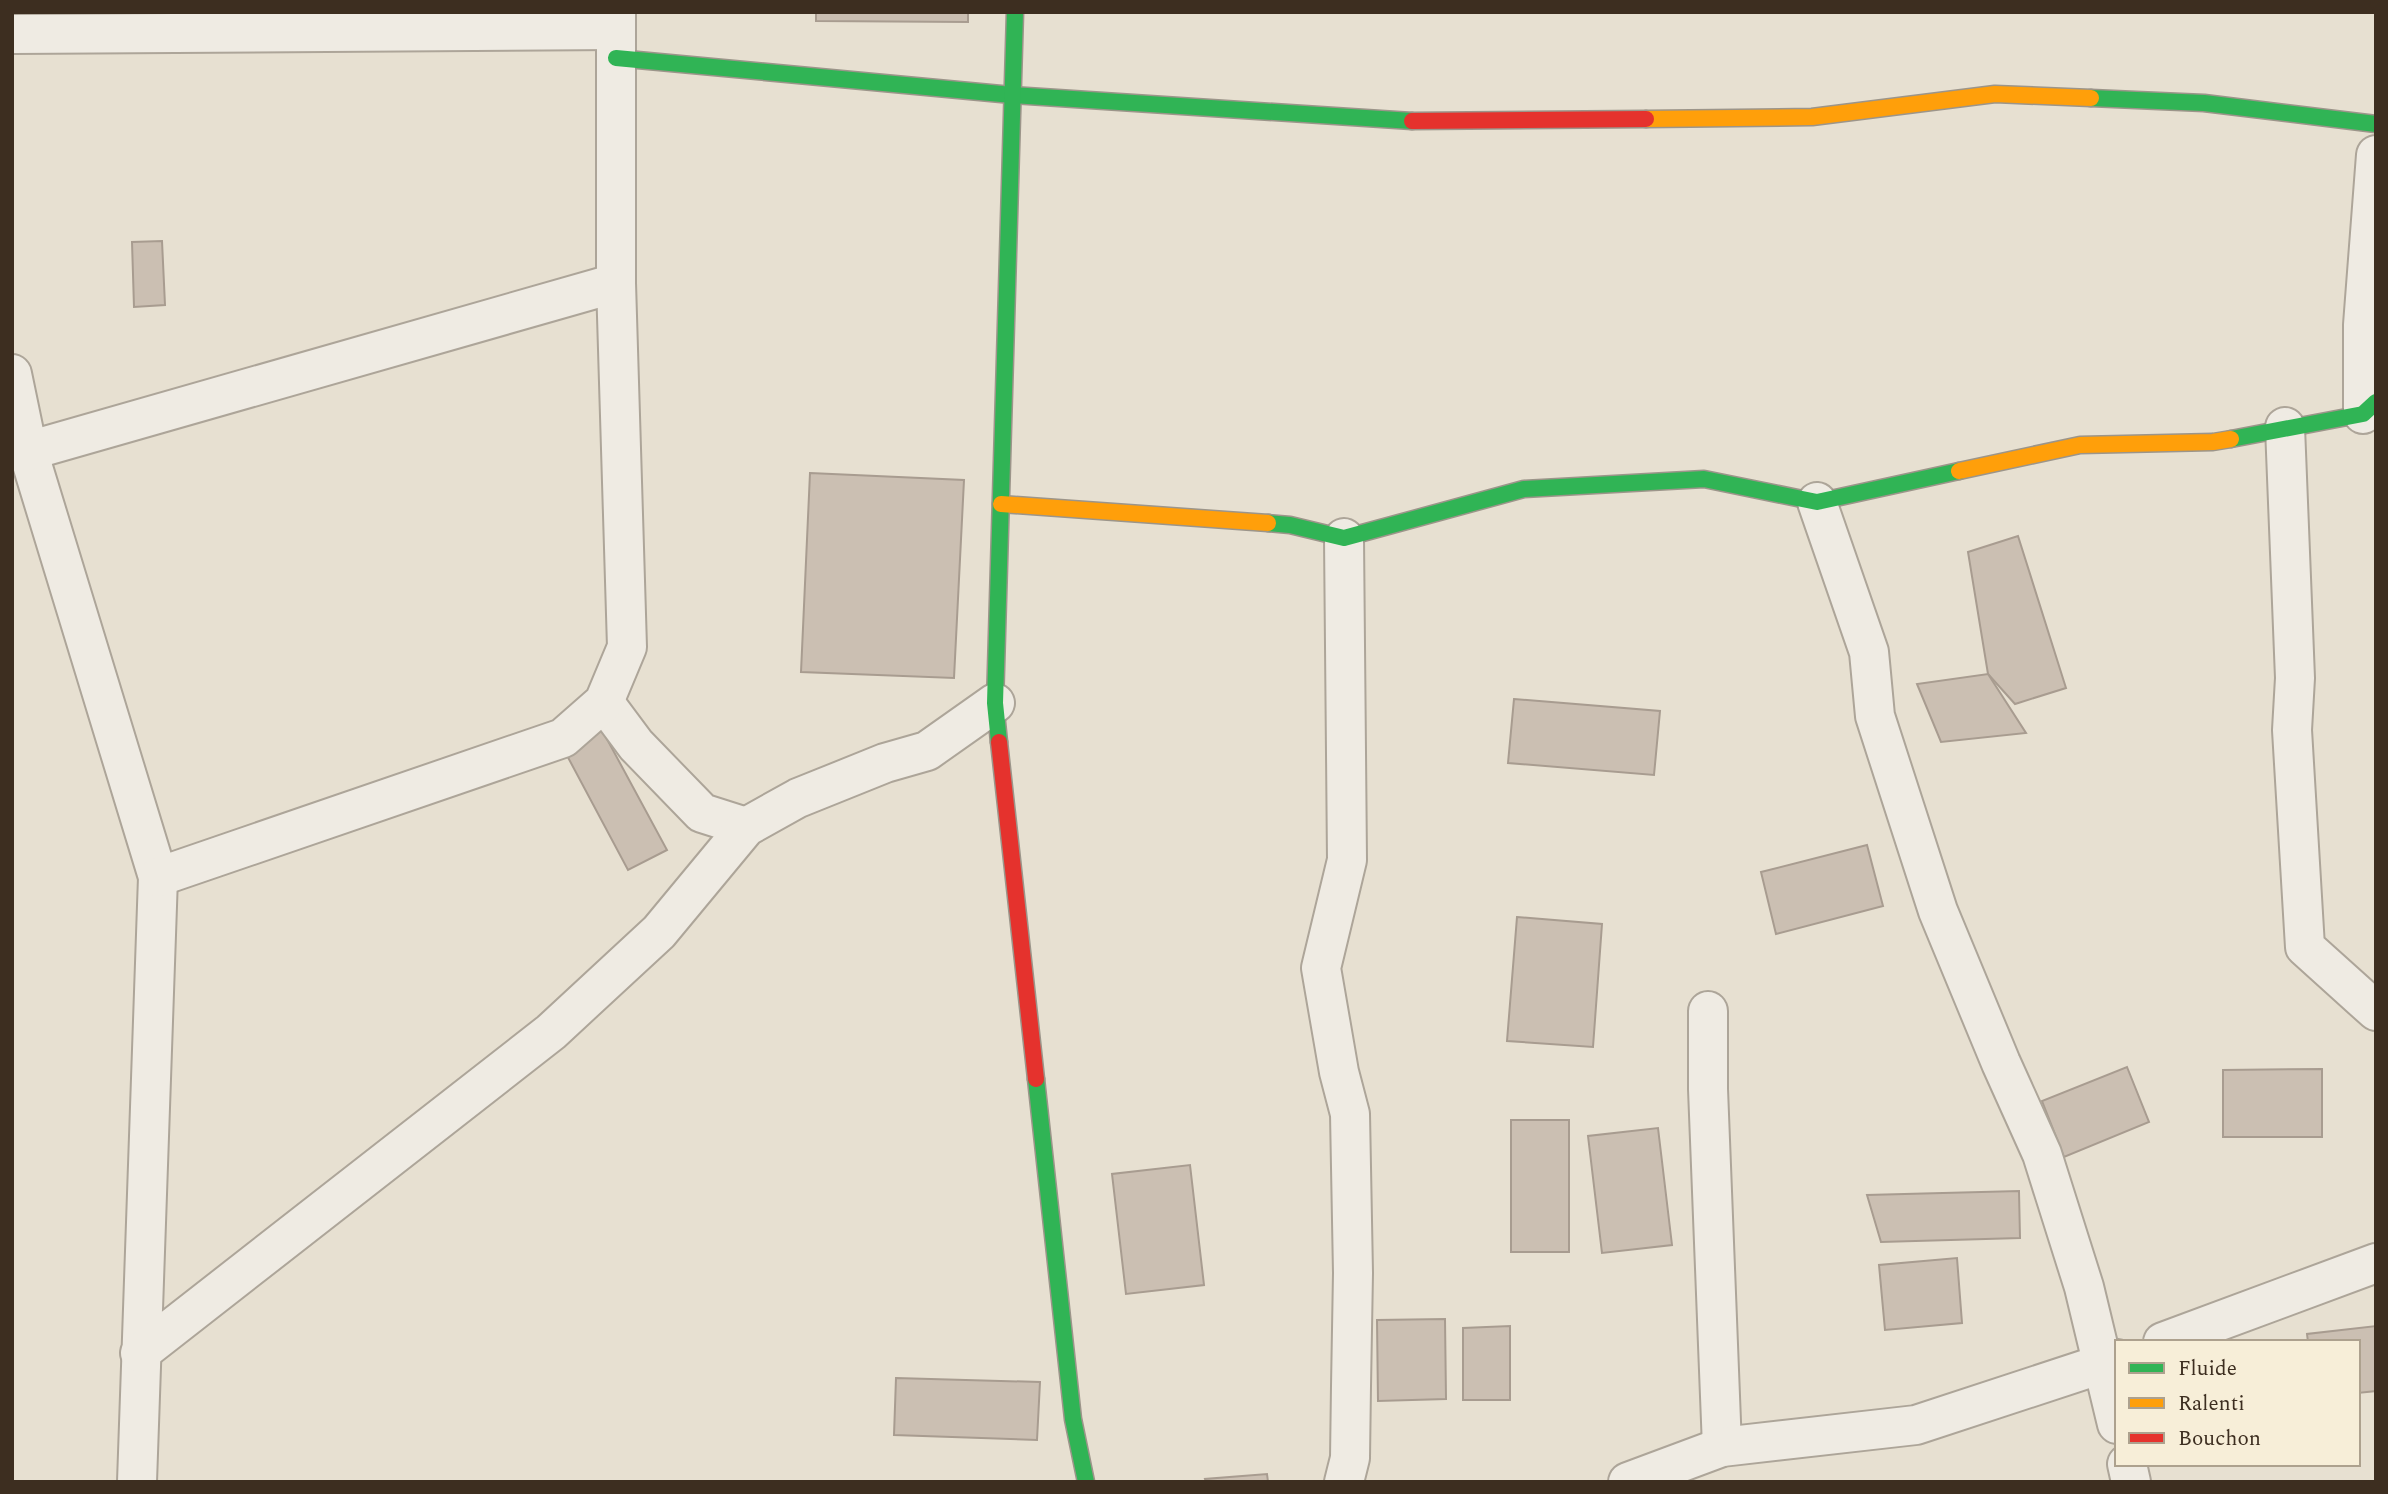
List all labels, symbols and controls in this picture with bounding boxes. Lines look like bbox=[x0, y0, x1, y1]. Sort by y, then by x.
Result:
legend bbox=[2115, 1340, 2360, 1466]
text: Fluide bbox=[2178, 1353, 2237, 1385]
text: Ralenti bbox=[2178, 1388, 2245, 1420]
text: Bouchon bbox=[2178, 1423, 2261, 1455]

